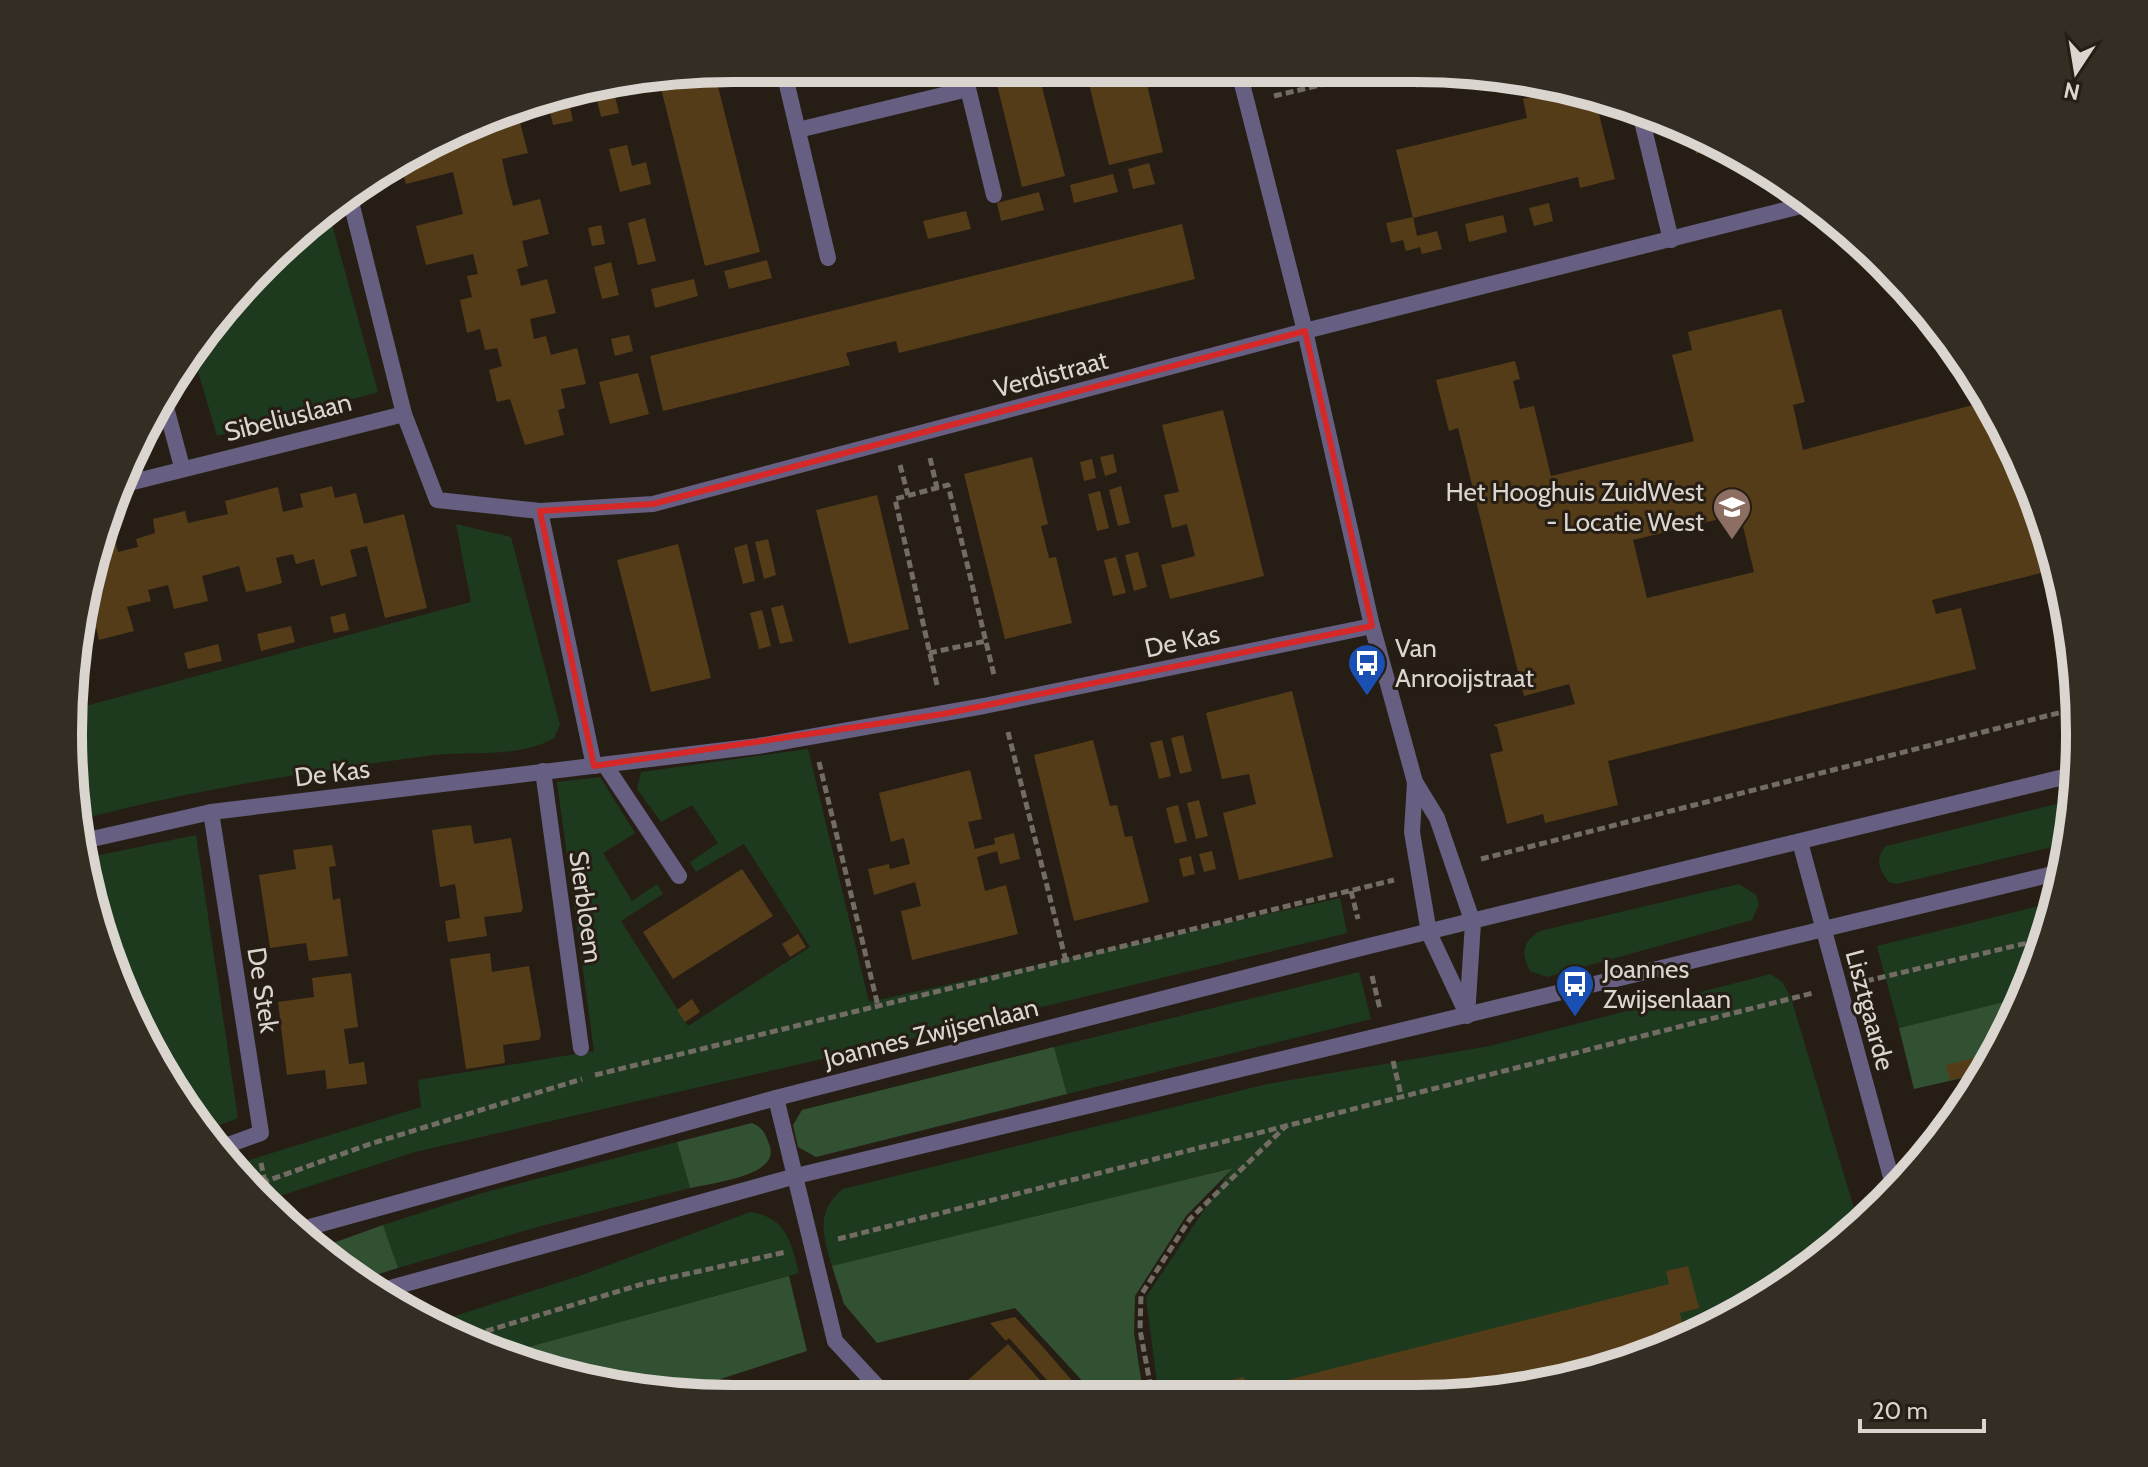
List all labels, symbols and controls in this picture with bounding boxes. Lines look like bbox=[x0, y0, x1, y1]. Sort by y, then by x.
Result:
north arrow bbox=[2036, 32, 2116, 112]
text: N bbox=[2062, 76, 2082, 106]
street label: Verdistraat bbox=[991, 343, 1112, 405]
street label: Sibeliuslaan bbox=[221, 386, 355, 448]
place label: Het Hooghuis ZuidWest - Locatie West bbox=[1445, 476, 1704, 538]
school or university icon: Het Hooghuis ZuidWest - Locatie West bbox=[1711, 486, 1753, 541]
street label: De Kas bbox=[1142, 617, 1223, 665]
place label: Van Anrooijstraat bbox=[1395, 632, 1534, 694]
bus stop icon: Van Anrooijstraat bbox=[1346, 642, 1388, 697]
street label: De Kas bbox=[292, 752, 372, 794]
street label: Sierbloem bbox=[562, 849, 610, 965]
street label: De Stek bbox=[240, 945, 286, 1035]
street label: Lisztgaarde bbox=[1839, 946, 1901, 1074]
place label: Joannes Zwijsenlaan bbox=[1602, 953, 1731, 1015]
bus stop icon: Joannes Zwijsenlaan bbox=[1554, 963, 1596, 1018]
street label: Joannes Zwijsenlaan bbox=[819, 991, 1042, 1075]
scale bar bbox=[1860, 1383, 1984, 1433]
text: 20 m bbox=[1872, 1396, 1928, 1425]

